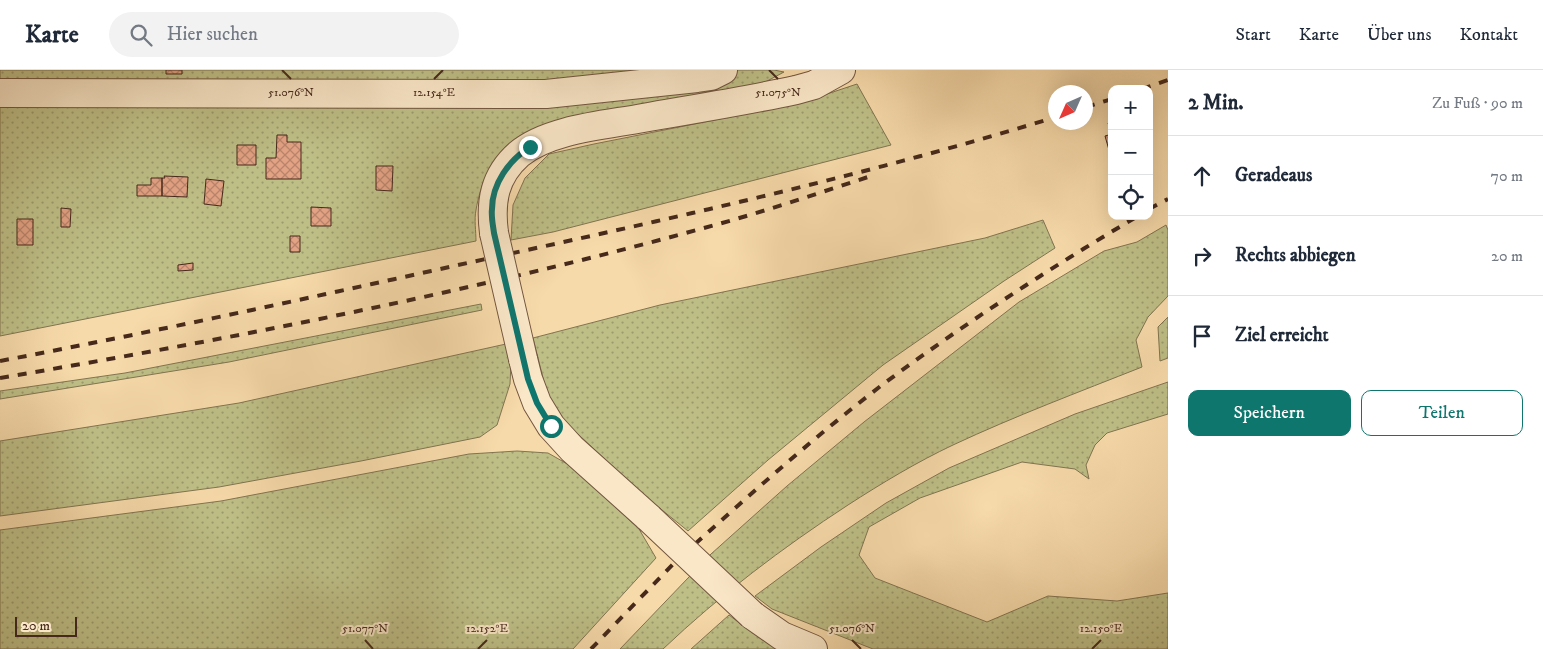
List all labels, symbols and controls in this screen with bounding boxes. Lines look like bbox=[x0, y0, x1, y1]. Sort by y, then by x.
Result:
search box bbox=[109, 12, 459, 57]
text: Karte bbox=[25, 20, 79, 50]
icon: search bbox=[127, 21, 155, 49]
text: Hier suchen bbox=[167, 23, 258, 46]
text: Start bbox=[1235, 24, 1271, 46]
text: Karte bbox=[1299, 24, 1339, 46]
text: Über uns bbox=[1367, 24, 1431, 46]
text: Kontakt bbox=[1459, 24, 1518, 46]
text: 51.076°N bbox=[268, 85, 314, 100]
text: 12.154°E bbox=[413, 85, 456, 100]
text: 51.075°N bbox=[755, 85, 801, 100]
north arrow bbox=[1048, 85, 1093, 130]
map controls bbox=[1108, 85, 1153, 220]
button: + bbox=[1108, 85, 1153, 130]
text: 2 Min. bbox=[1188, 90, 1243, 116]
text: Zu Fuß · 90 m bbox=[1432, 93, 1523, 113]
button: − bbox=[1108, 130, 1153, 175]
route end bbox=[519, 136, 542, 159]
icon: ahead bbox=[1188, 162, 1216, 190]
text: Geradeaus bbox=[1235, 164, 1312, 187]
text: 70 m bbox=[1491, 166, 1523, 186]
button: locate bbox=[1108, 175, 1153, 220]
icon: right bbox=[1188, 242, 1216, 270]
text: Rechts abbiegen bbox=[1235, 244, 1356, 267]
text: 20 m bbox=[1491, 246, 1523, 266]
icon: arrive bbox=[1188, 322, 1216, 350]
text: Ziel erreicht bbox=[1235, 324, 1329, 347]
button: Speichern bbox=[1188, 390, 1351, 436]
button: Teilen bbox=[1361, 390, 1523, 436]
route start bbox=[540, 415, 563, 438]
scale bar bbox=[15, 614, 78, 637]
text: 20 m bbox=[22, 617, 50, 635]
text: 51.077°N bbox=[342, 621, 388, 636]
text: 12.152°E bbox=[466, 621, 508, 636]
text: 51.076°N bbox=[829, 621, 875, 636]
text: 12.150°E bbox=[1080, 621, 1123, 636]

